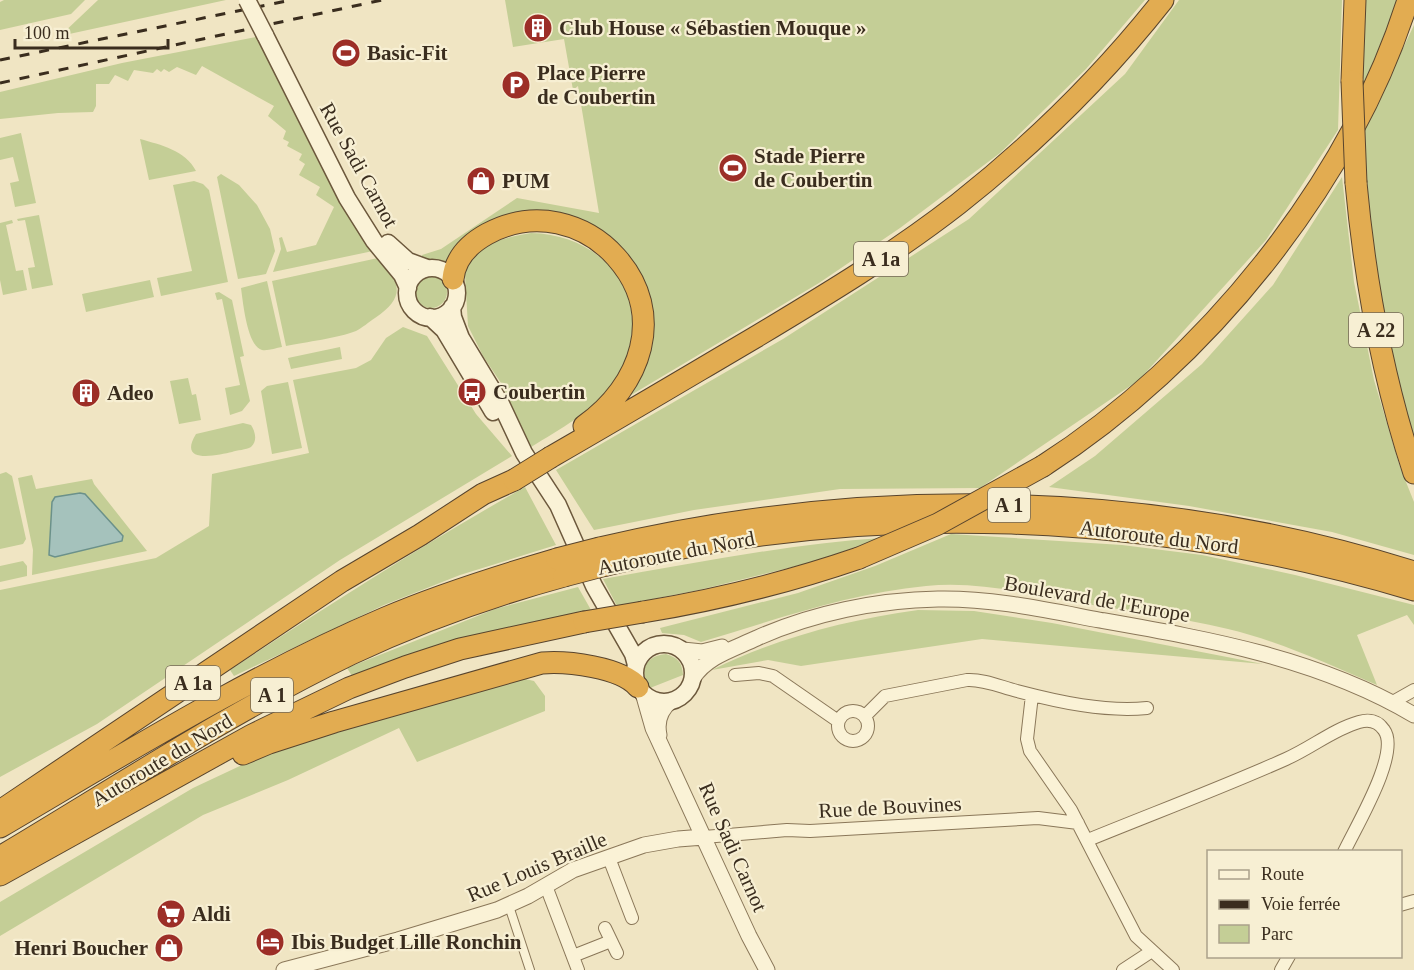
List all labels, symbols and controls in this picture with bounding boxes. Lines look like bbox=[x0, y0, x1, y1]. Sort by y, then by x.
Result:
scale bar bbox=[15, 12, 168, 50]
building icon: Club House « Sébastien Mouque » bbox=[522, 12, 554, 44]
place label: Club House « Sébastien Mouque » bbox=[559, 16, 866, 40]
text: 100 m bbox=[24, 23, 70, 43]
sports icon: Basic-Fit bbox=[330, 37, 362, 69]
place label: Basic-Fit bbox=[367, 41, 447, 65]
place label: Place Pierre de Coubertin bbox=[537, 61, 656, 109]
parking icon: Place Pierre de Coubertin bbox=[500, 69, 532, 101]
street label: Rue Sadi Carnot bbox=[315, 98, 403, 232]
place label: Stade Pierre de Coubertin bbox=[754, 144, 873, 192]
sports icon: Stade Pierre de Coubertin bbox=[717, 152, 749, 184]
shop icon: PUM bbox=[465, 165, 497, 197]
place label: PUM bbox=[502, 169, 550, 193]
road number: A 1a bbox=[854, 242, 908, 276]
road number: A 22 bbox=[1349, 313, 1403, 347]
bus stop icon: Coubertin bbox=[456, 376, 488, 408]
building icon: Adeo bbox=[70, 377, 102, 409]
place label: Coubertin bbox=[493, 380, 585, 404]
place label: Adeo bbox=[107, 381, 154, 405]
road number: A 1 bbox=[988, 488, 1030, 522]
street label: Autoroute du Nord bbox=[1078, 515, 1240, 559]
street label: Autoroute du Nord bbox=[595, 526, 757, 580]
street label: Boulevard de l'Europe bbox=[1002, 571, 1192, 627]
road number: A 1a bbox=[166, 666, 220, 700]
road number: A 1 bbox=[251, 678, 293, 712]
street label: Autoroute du Nord bbox=[87, 708, 237, 811]
street label: Rue Sadi Carnot bbox=[694, 779, 772, 915]
street label: Rue de Bouvines bbox=[818, 791, 962, 823]
street label: Rue Louis Braille bbox=[464, 827, 610, 907]
legend bbox=[1207, 850, 1402, 958]
text: Route bbox=[1261, 864, 1304, 884]
text: Voie ferrée bbox=[1261, 894, 1340, 914]
supermarket icon: Aldi bbox=[155, 898, 187, 930]
place label: Aldi bbox=[192, 902, 231, 926]
text: Parc bbox=[1261, 924, 1293, 944]
hotel icon: Ibis Budget Lille Ronchin bbox=[254, 926, 286, 958]
place label: Ibis Budget Lille Ronchin bbox=[291, 930, 522, 954]
shop icon: Henri Boucher bbox=[153, 932, 185, 964]
place label: Henri Boucher bbox=[14, 936, 148, 960]

